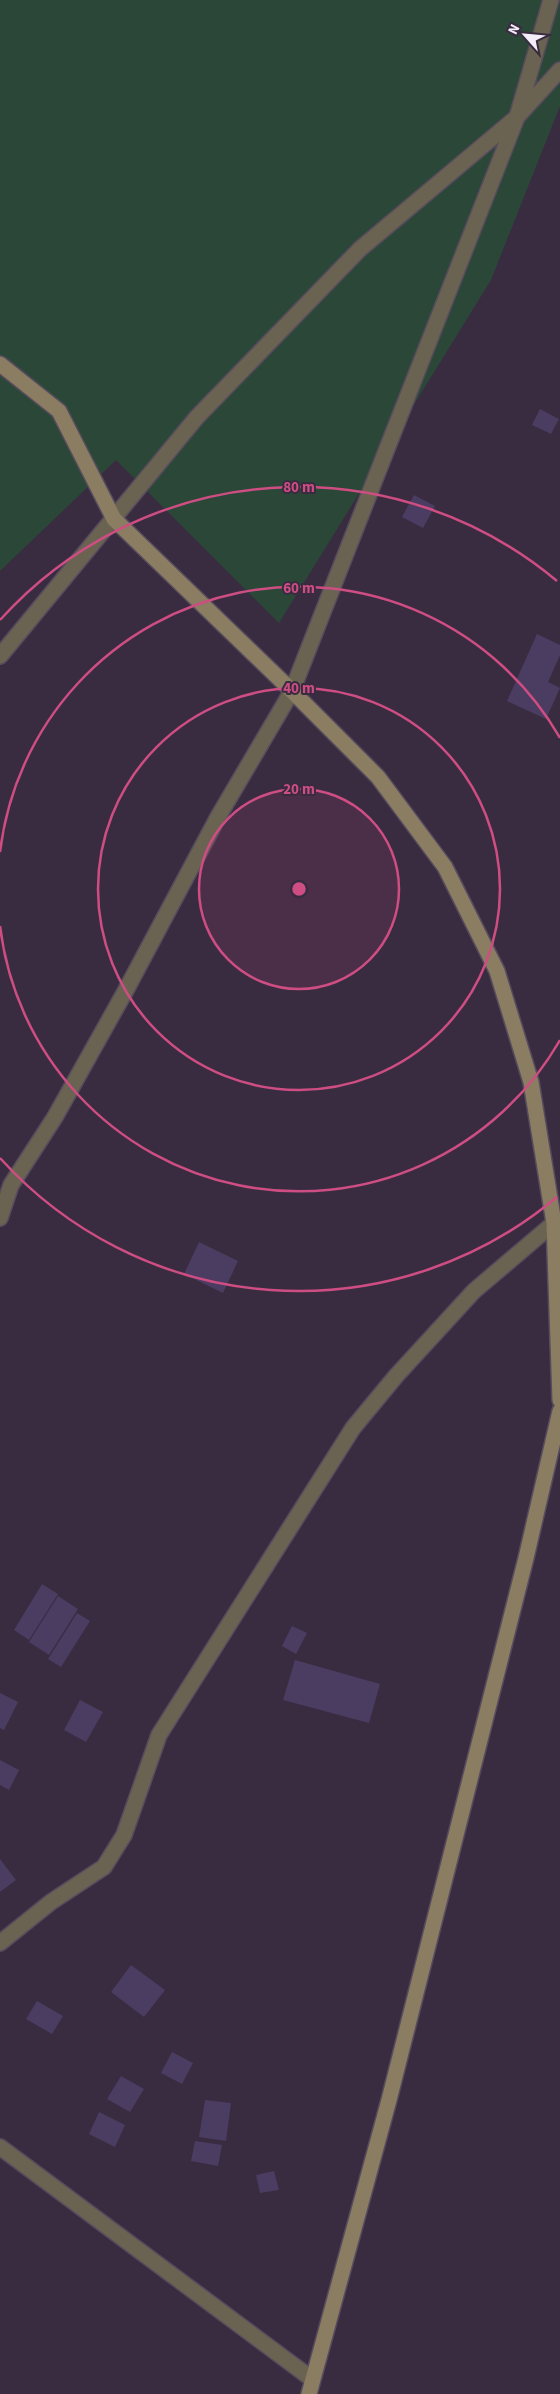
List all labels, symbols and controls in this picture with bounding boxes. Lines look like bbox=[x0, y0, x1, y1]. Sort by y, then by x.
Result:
north arrow bbox=[500, 10, 550, 60]
text: N bbox=[503, 21, 525, 38]
text: 80 m bbox=[283, 477, 315, 498]
text: 60 m bbox=[283, 578, 315, 599]
text: 40 m bbox=[283, 678, 315, 699]
text: 20 m bbox=[283, 779, 315, 800]
centre of rings bbox=[290, 880, 308, 898]

